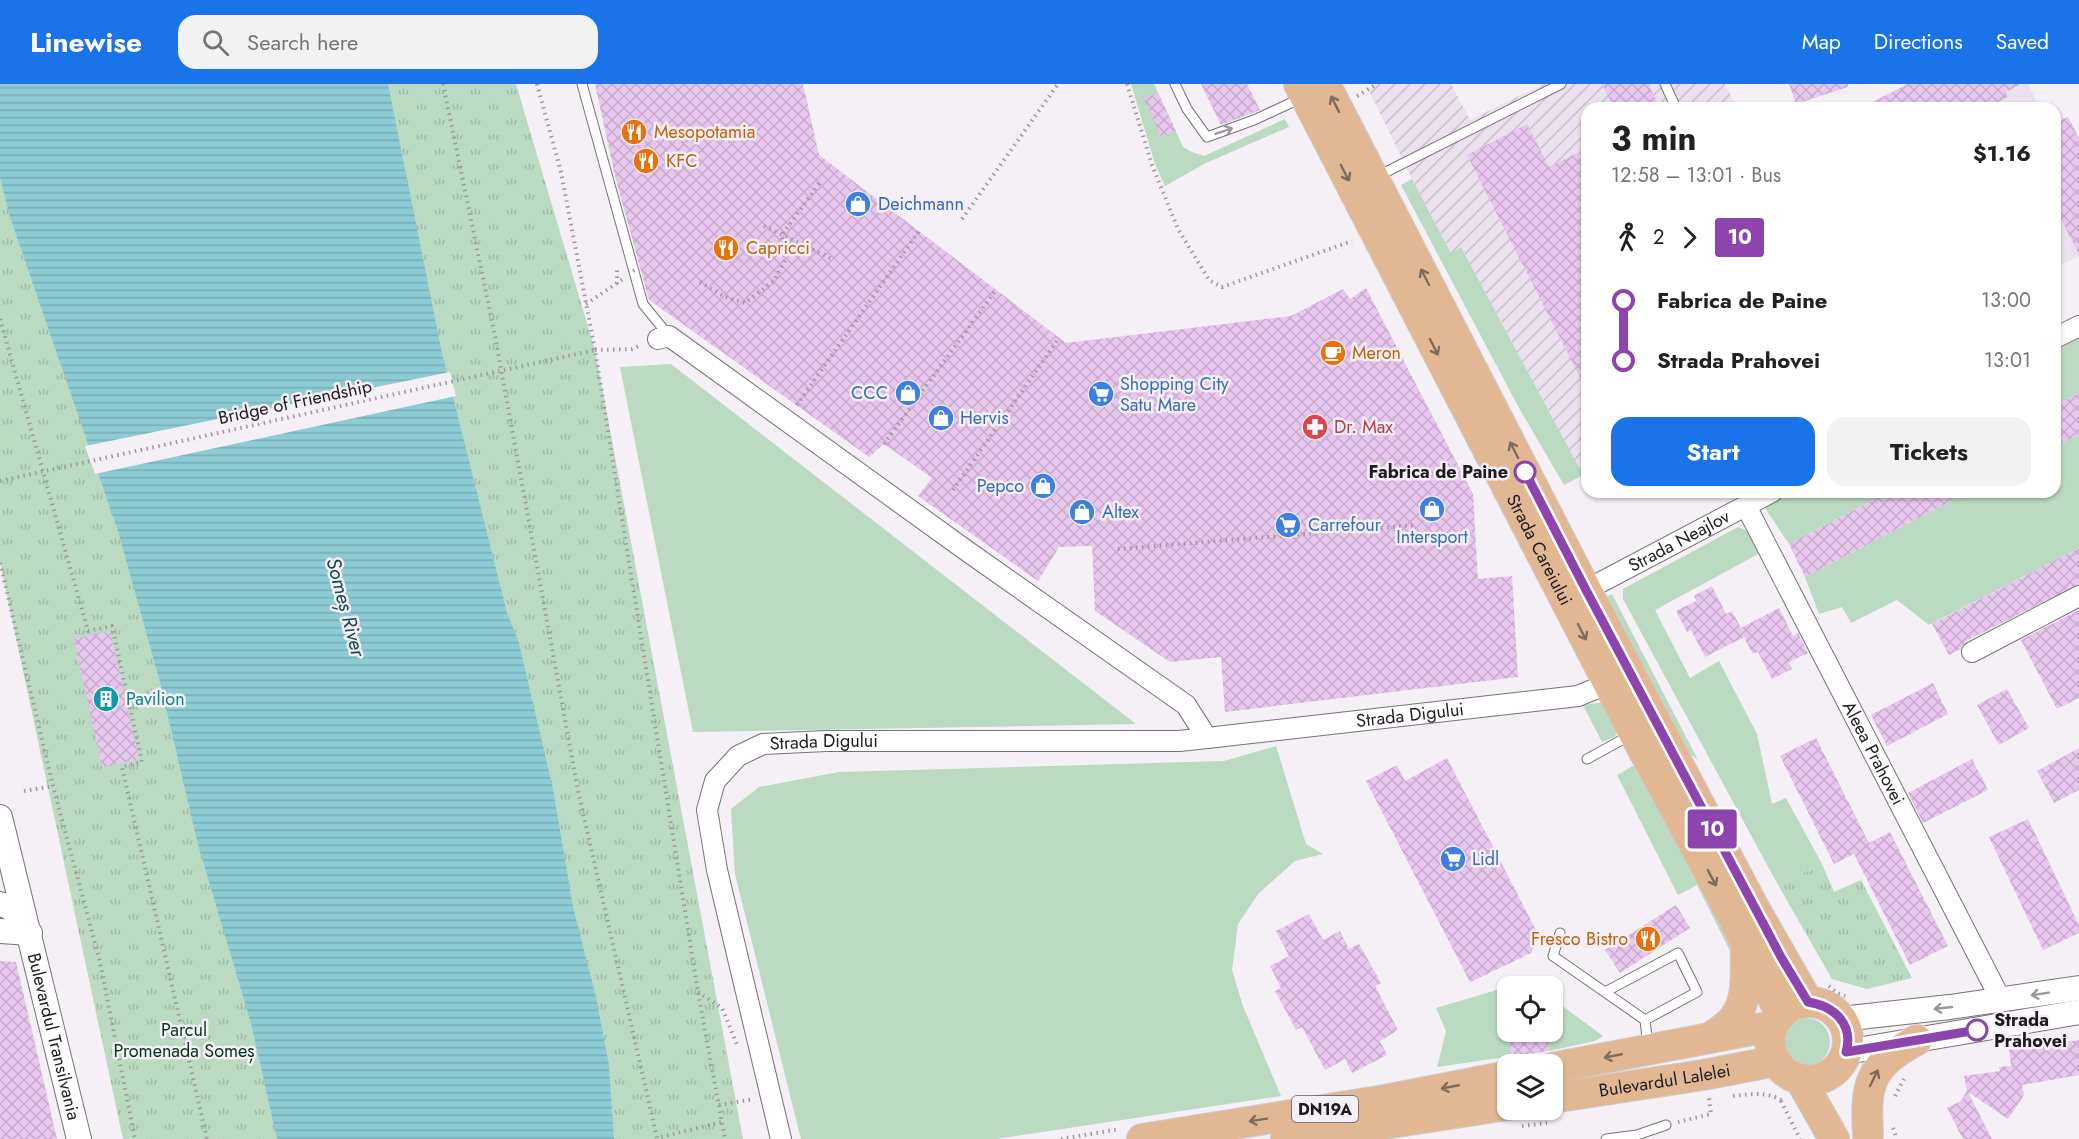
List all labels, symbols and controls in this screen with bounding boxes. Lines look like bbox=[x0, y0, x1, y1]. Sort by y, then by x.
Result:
search box bbox=[178, 15, 598, 69]
text: Linewise bbox=[30, 22, 142, 63]
icon: search bbox=[199, 26, 232, 59]
text: Search here bbox=[247, 26, 358, 58]
text: Map bbox=[1802, 27, 1841, 57]
text: Directions bbox=[1874, 27, 1963, 57]
text: Saved bbox=[1996, 27, 2049, 57]
one-way arrow bbox=[1329, 95, 1340, 113]
text: 3 min bbox=[1611, 115, 1697, 162]
restaurant icon: Mesopotamia bbox=[619, 117, 649, 147]
place label: Mesopotamia bbox=[654, 119, 755, 145]
one-way arrow bbox=[1214, 124, 1232, 135]
text: $1.16 bbox=[1973, 137, 2031, 169]
restaurant icon: KFC bbox=[631, 146, 661, 176]
place label: KFC bbox=[666, 148, 698, 174]
text: 12:58 – 13:01 · Bus bbox=[1611, 161, 1781, 190]
one-way arrow bbox=[1340, 164, 1351, 182]
shop icon: Deichmann bbox=[843, 189, 873, 219]
place label: Deichmann bbox=[878, 191, 964, 217]
icon: walk bbox=[1611, 221, 1644, 254]
icon: forward bbox=[1673, 221, 1706, 254]
text: 10 bbox=[1727, 222, 1752, 252]
text: 2 bbox=[1653, 223, 1664, 252]
restaurant icon: Capricci bbox=[711, 233, 741, 263]
place label: Capricci bbox=[746, 235, 810, 261]
one-way arrow bbox=[1419, 268, 1430, 286]
text: Fabrica de Paine bbox=[1657, 284, 1827, 316]
text: 13:00 bbox=[1981, 286, 2031, 315]
one-way arrow bbox=[1429, 337, 1440, 355]
cafe icon: Meron bbox=[1318, 338, 1348, 368]
place label: Meron bbox=[1352, 340, 1401, 366]
text: Strada Prahovei bbox=[1657, 344, 1820, 376]
text: 13:01 bbox=[1984, 346, 2031, 375]
place label: Shopping City Satu Mare bbox=[1120, 371, 1229, 418]
street label: Bridge of Friendship bbox=[216, 373, 374, 431]
shop icon: CCC bbox=[893, 378, 923, 408]
supermarket icon: Shopping City Satu Mare bbox=[1086, 379, 1116, 409]
place label: CCC bbox=[851, 380, 888, 406]
shop icon: Hervis bbox=[926, 403, 956, 433]
place label: Hervis bbox=[960, 405, 1009, 431]
pharmacy icon: Dr. Max bbox=[1300, 412, 1330, 442]
place label: Dr. Max bbox=[1334, 414, 1393, 440]
button: Start bbox=[1611, 417, 1815, 486]
button: Tickets bbox=[1827, 417, 2031, 486]
one-way arrow bbox=[1508, 442, 1519, 460]
place label: Fabrica de Paine bbox=[1369, 459, 1508, 485]
marker: Fabrica de Paine bbox=[1514, 461, 1536, 483]
shop icon: Pepco bbox=[1028, 471, 1058, 501]
place label: Pepco bbox=[977, 473, 1024, 499]
street label: Strada Careiului bbox=[1500, 489, 1579, 610]
shop icon: Intersport bbox=[1417, 494, 1447, 524]
shop icon: Altex bbox=[1067, 497, 1097, 527]
place label: Altex bbox=[1102, 499, 1139, 525]
street label: Strada Neajlov bbox=[1624, 504, 1734, 579]
supermarket icon: Carrefour bbox=[1273, 510, 1303, 540]
place label: Carrefour bbox=[1308, 512, 1382, 538]
place label: Intersport bbox=[1396, 524, 1468, 550]
water label: Someș River bbox=[318, 555, 373, 661]
one-way arrow bbox=[1577, 622, 1588, 640]
building icon: Pavilion bbox=[91, 684, 121, 714]
place label: Pavilion bbox=[126, 686, 185, 712]
street label: Strada Digului bbox=[1355, 696, 1465, 734]
street label: Aleea Prahovei bbox=[1836, 697, 1911, 810]
street label: Strada Digului bbox=[769, 728, 878, 757]
line badge: 10 bbox=[1685, 810, 1739, 848]
text: 10 bbox=[1700, 814, 1724, 844]
supermarket icon: Lidl bbox=[1438, 844, 1468, 874]
place label: Lidl bbox=[1472, 846, 1499, 872]
one-way arrow bbox=[1707, 869, 1718, 887]
restaurant icon: Fresco Bistro bbox=[1633, 924, 1663, 954]
place label: Fresco Bistro bbox=[1531, 926, 1628, 952]
street label: Bulevardul Transilvania bbox=[21, 950, 87, 1123]
map controls bbox=[1497, 976, 1563, 1120]
button: locate bbox=[1497, 976, 1563, 1042]
one-way arrow bbox=[2031, 988, 2050, 999]
one-way arrow bbox=[1934, 1003, 1954, 1014]
place label: Strada Prahovei bbox=[1994, 1007, 2067, 1054]
park label: Parcul Promenada Someș bbox=[113, 1017, 255, 1064]
marker: Strada Prahovei bbox=[1966, 1019, 1988, 1041]
one-way arrow bbox=[1604, 1051, 1623, 1062]
button: layers bbox=[1497, 1054, 1563, 1120]
street label: Bulevardul Lalelei bbox=[1597, 1057, 1733, 1104]
one-way arrow bbox=[1869, 1070, 1881, 1088]
one-way arrow bbox=[1441, 1082, 1460, 1093]
road number: DN19A bbox=[1292, 1096, 1358, 1122]
one-way arrow bbox=[1248, 1115, 1268, 1126]

